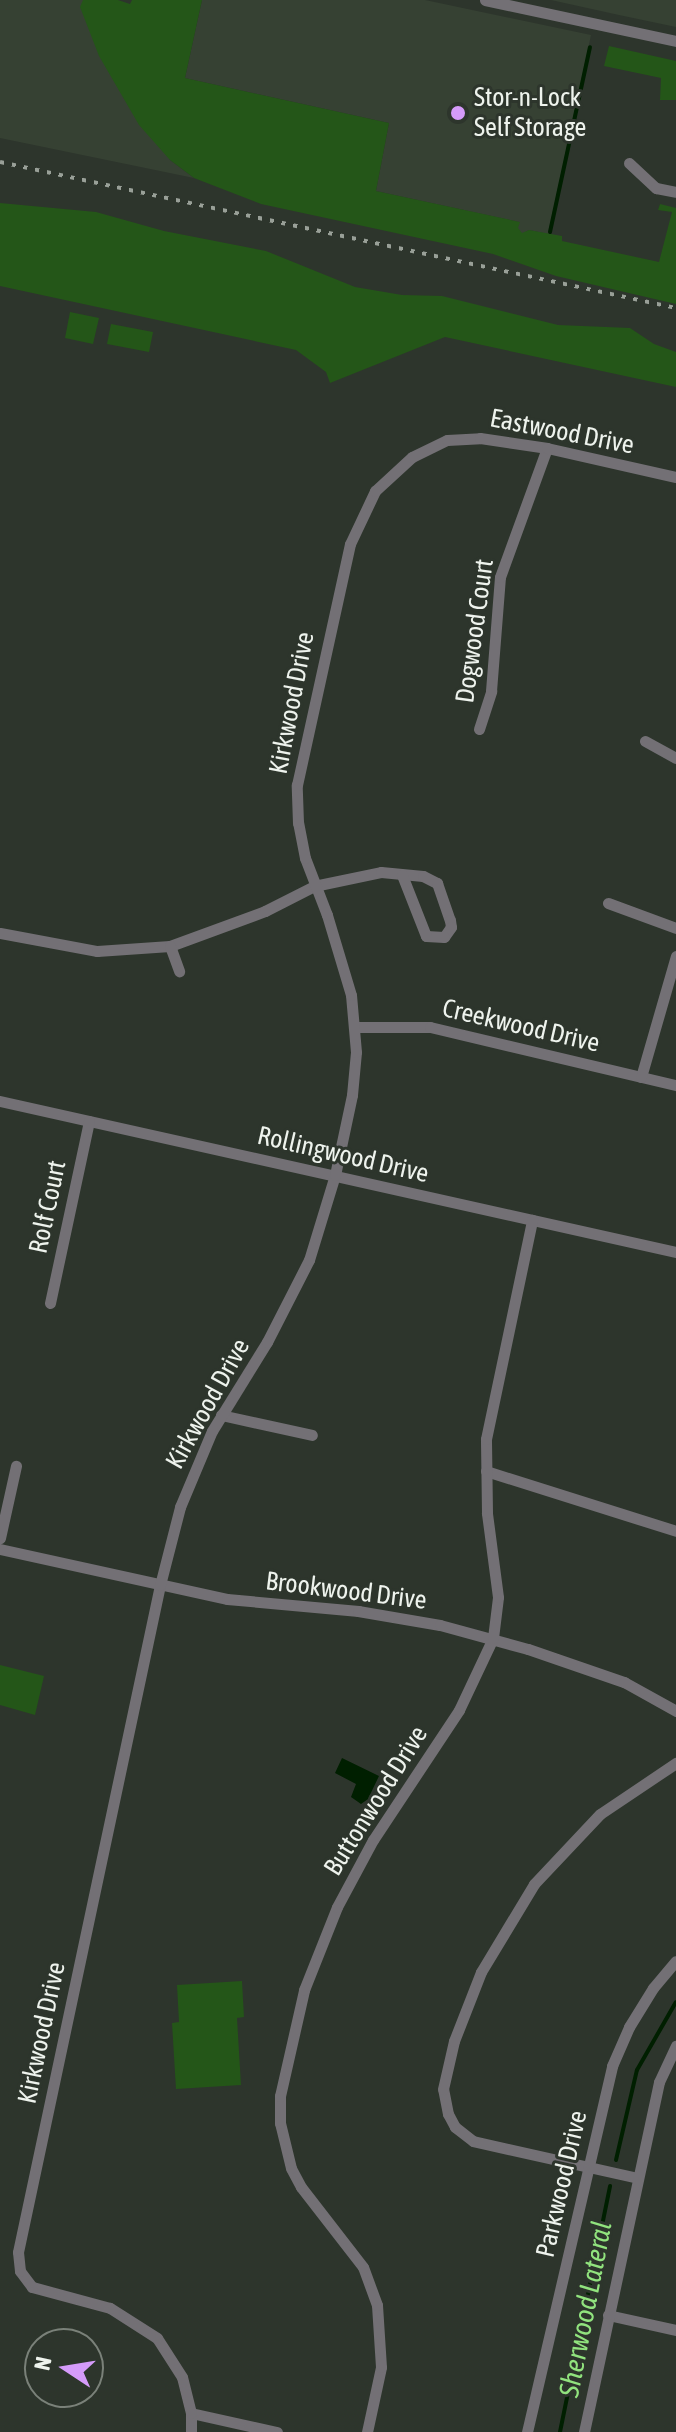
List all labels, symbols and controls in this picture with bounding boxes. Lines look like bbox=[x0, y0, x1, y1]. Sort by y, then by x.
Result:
place label: Stor-n-Lock Self Storage bbox=[474, 82, 586, 144]
marker: Stor-n-Lock Self Storage bbox=[449, 104, 467, 122]
street label: Eastwood Drive bbox=[487, 403, 637, 461]
street label: Dogwood Court bbox=[449, 557, 501, 705]
street label: Kirkwood Drive bbox=[263, 629, 321, 777]
street label: Creekwood Drive bbox=[439, 993, 603, 1059]
street label: Rollingwood Drive bbox=[254, 1120, 432, 1190]
street label: Rolf Court bbox=[23, 1158, 73, 1256]
street label: Kirkwood Drive bbox=[159, 1334, 257, 1474]
street label: Brookwood Drive bbox=[264, 1566, 428, 1616]
street label: Buttonwood Drive bbox=[318, 1720, 434, 1882]
street label: Kirkwood Drive bbox=[12, 1959, 72, 2107]
street label: Parkwood Drive bbox=[530, 2108, 594, 2260]
water label: Sherwood Lateral bbox=[551, 2218, 619, 2400]
north arrow bbox=[24, 2328, 104, 2408]
text: N bbox=[28, 2354, 57, 2372]

